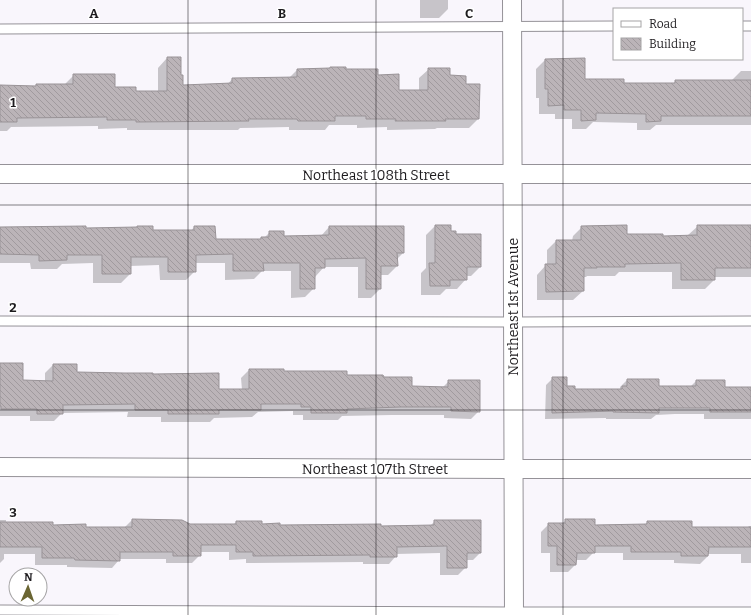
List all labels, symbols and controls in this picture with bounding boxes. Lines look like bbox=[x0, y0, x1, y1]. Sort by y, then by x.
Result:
text: A bbox=[89, 6, 99, 21]
text: B bbox=[278, 6, 286, 21]
text: C bbox=[465, 6, 473, 21]
legend bbox=[613, 8, 743, 60]
text: Road bbox=[649, 17, 677, 31]
text: Building bbox=[649, 37, 696, 51]
text: 1 bbox=[10, 95, 16, 110]
street label: Northeast 108th Street bbox=[302, 167, 450, 184]
street label: Northeast 1st Avenue bbox=[505, 238, 522, 376]
text: 2 bbox=[9, 300, 17, 315]
street label: Northeast 107th Street bbox=[302, 461, 448, 478]
text: 3 bbox=[9, 505, 17, 520]
north arrow bbox=[8, 567, 48, 607]
text: N bbox=[24, 571, 33, 584]

